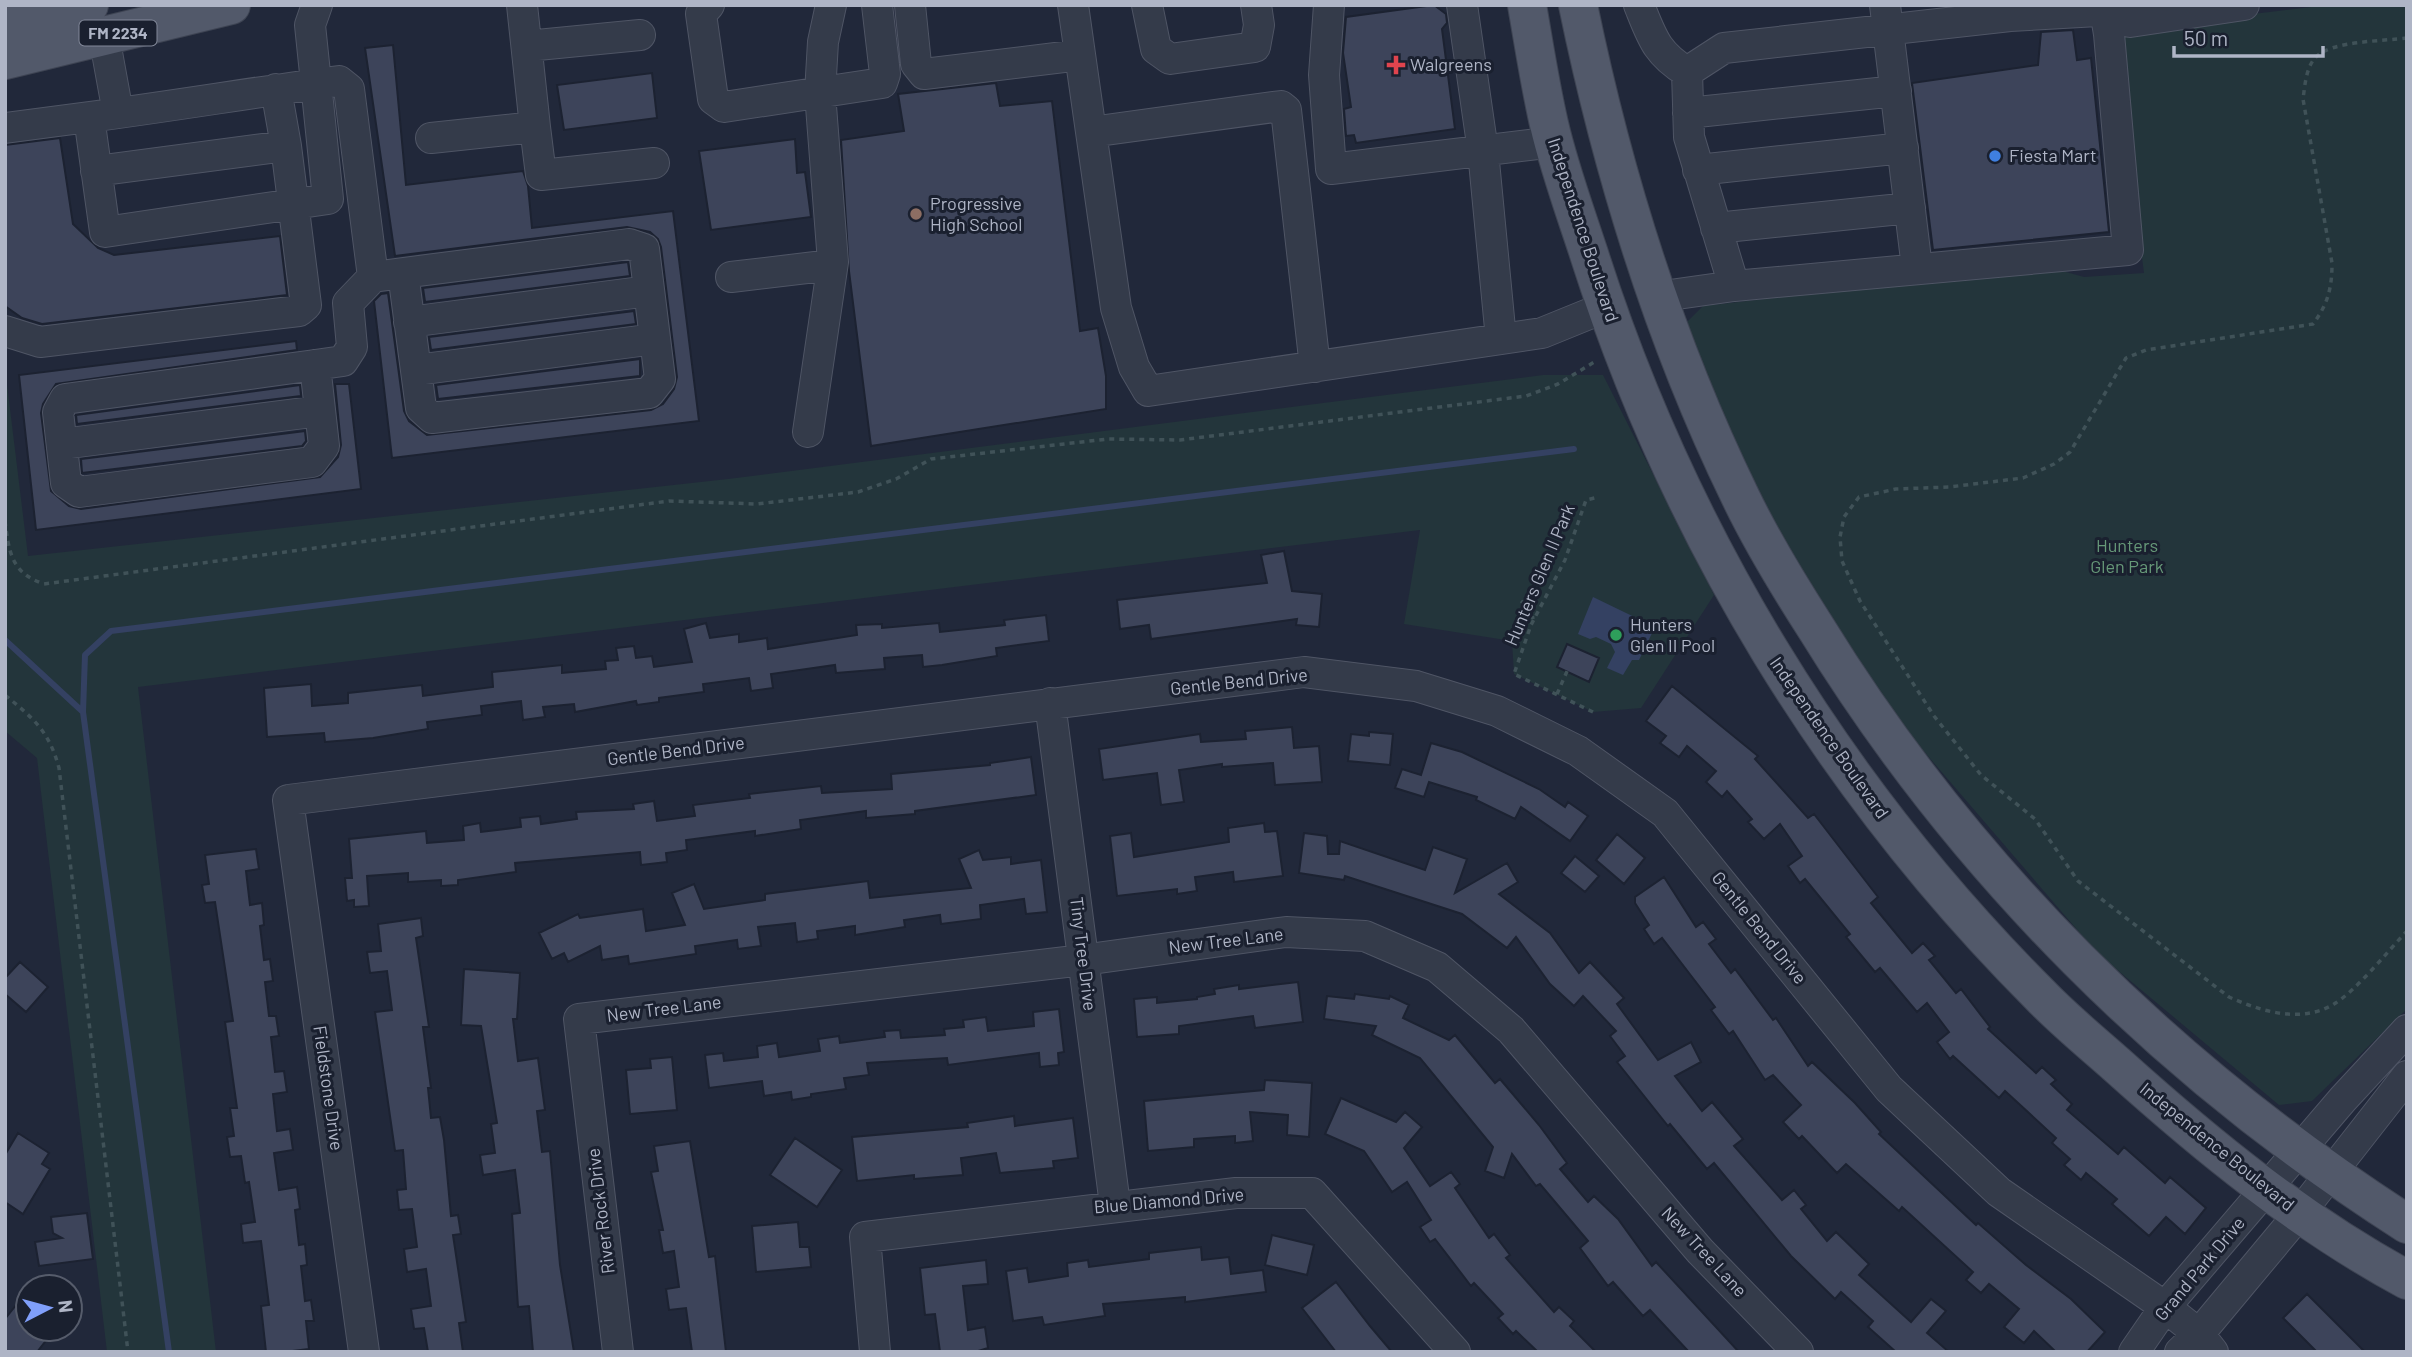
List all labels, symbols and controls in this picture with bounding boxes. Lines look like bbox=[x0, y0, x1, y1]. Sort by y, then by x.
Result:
scale bar bbox=[2174, 14, 2323, 58]
road number: FM 2234 bbox=[80, 20, 156, 46]
text: 50 m bbox=[2184, 25, 2228, 50]
place label: Walgreens bbox=[1410, 53, 1492, 75]
marker: Walgreens bbox=[1388, 57, 1404, 73]
street label: Independence Boulevard bbox=[1544, 135, 1624, 325]
place label: Fiesta Mart bbox=[2009, 144, 2097, 166]
marker: Fiesta Mart bbox=[1987, 148, 2003, 164]
place label: Progressive High School bbox=[930, 192, 1023, 235]
marker: Progressive High School bbox=[908, 206, 924, 222]
street label: Hunters Glen II Park bbox=[1499, 500, 1579, 649]
park label: Hunters Glen Park bbox=[2090, 534, 2164, 577]
place label: Hunters Glen II Pool bbox=[1630, 613, 1715, 656]
marker: Hunters Glen II Pool bbox=[1608, 627, 1624, 643]
street label: Independence Boulevard bbox=[1766, 652, 1894, 822]
street label: Gentle Bend Drive bbox=[1169, 663, 1309, 699]
street label: Gentle Bend Drive bbox=[606, 731, 746, 769]
street label: Gentle Bend Drive bbox=[1708, 867, 1812, 988]
street label: Tiny Tree Drive bbox=[1066, 896, 1102, 1012]
street label: New Tree Lane bbox=[1167, 922, 1284, 958]
street label: New Tree Lane bbox=[605, 990, 722, 1026]
street label: Fieldstone Drive bbox=[309, 1024, 349, 1152]
street label: Independence Boulevard bbox=[2136, 1077, 2299, 1215]
street label: River Rock Drive bbox=[581, 1147, 619, 1275]
street label: Blue Diamond Drive bbox=[1093, 1182, 1245, 1218]
street label: New Tree Lane bbox=[1657, 1202, 1752, 1301]
street label: Grand Park Drive bbox=[2149, 1212, 2249, 1325]
north arrow bbox=[14, 1273, 84, 1343]
text: N bbox=[54, 1299, 79, 1314]

